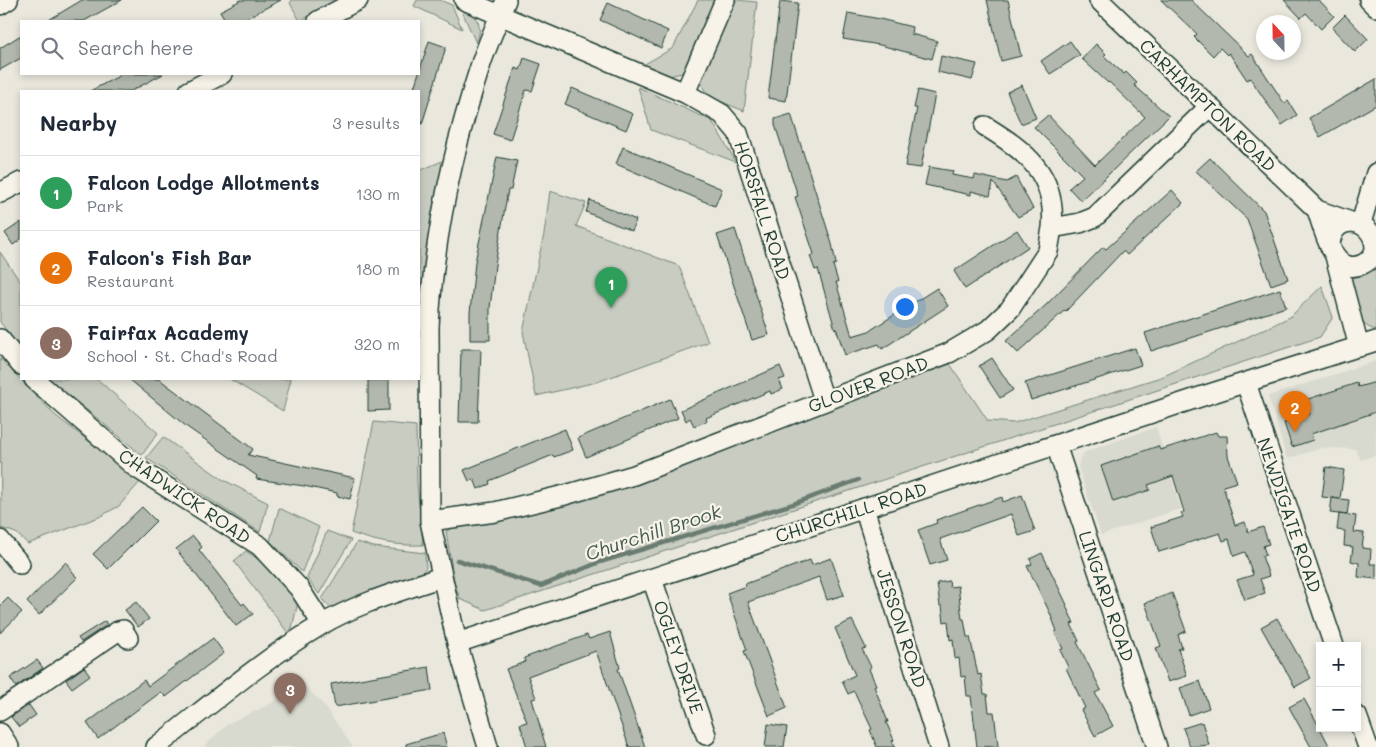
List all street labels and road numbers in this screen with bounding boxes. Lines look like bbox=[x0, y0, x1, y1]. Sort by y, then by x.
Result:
street label: CARHAMPTON ROAD bbox=[1134, 33, 1282, 177]
street label: HORSFALL ROAD bbox=[729, 138, 797, 282]
street label: GLOVER ROAD bbox=[804, 350, 932, 418]
street label: NEWDIGATE ROAD bbox=[1252, 434, 1328, 596]
street label: CHADWICK ROAD bbox=[114, 443, 256, 549]
street label: CHURCHILL ROAD bbox=[772, 476, 930, 548]
street label: LINGARD ROAD bbox=[1073, 527, 1141, 665]
street label: JESSON ROAD bbox=[871, 565, 933, 691]
street label: OGLEY DRIVE bbox=[648, 597, 710, 717]

